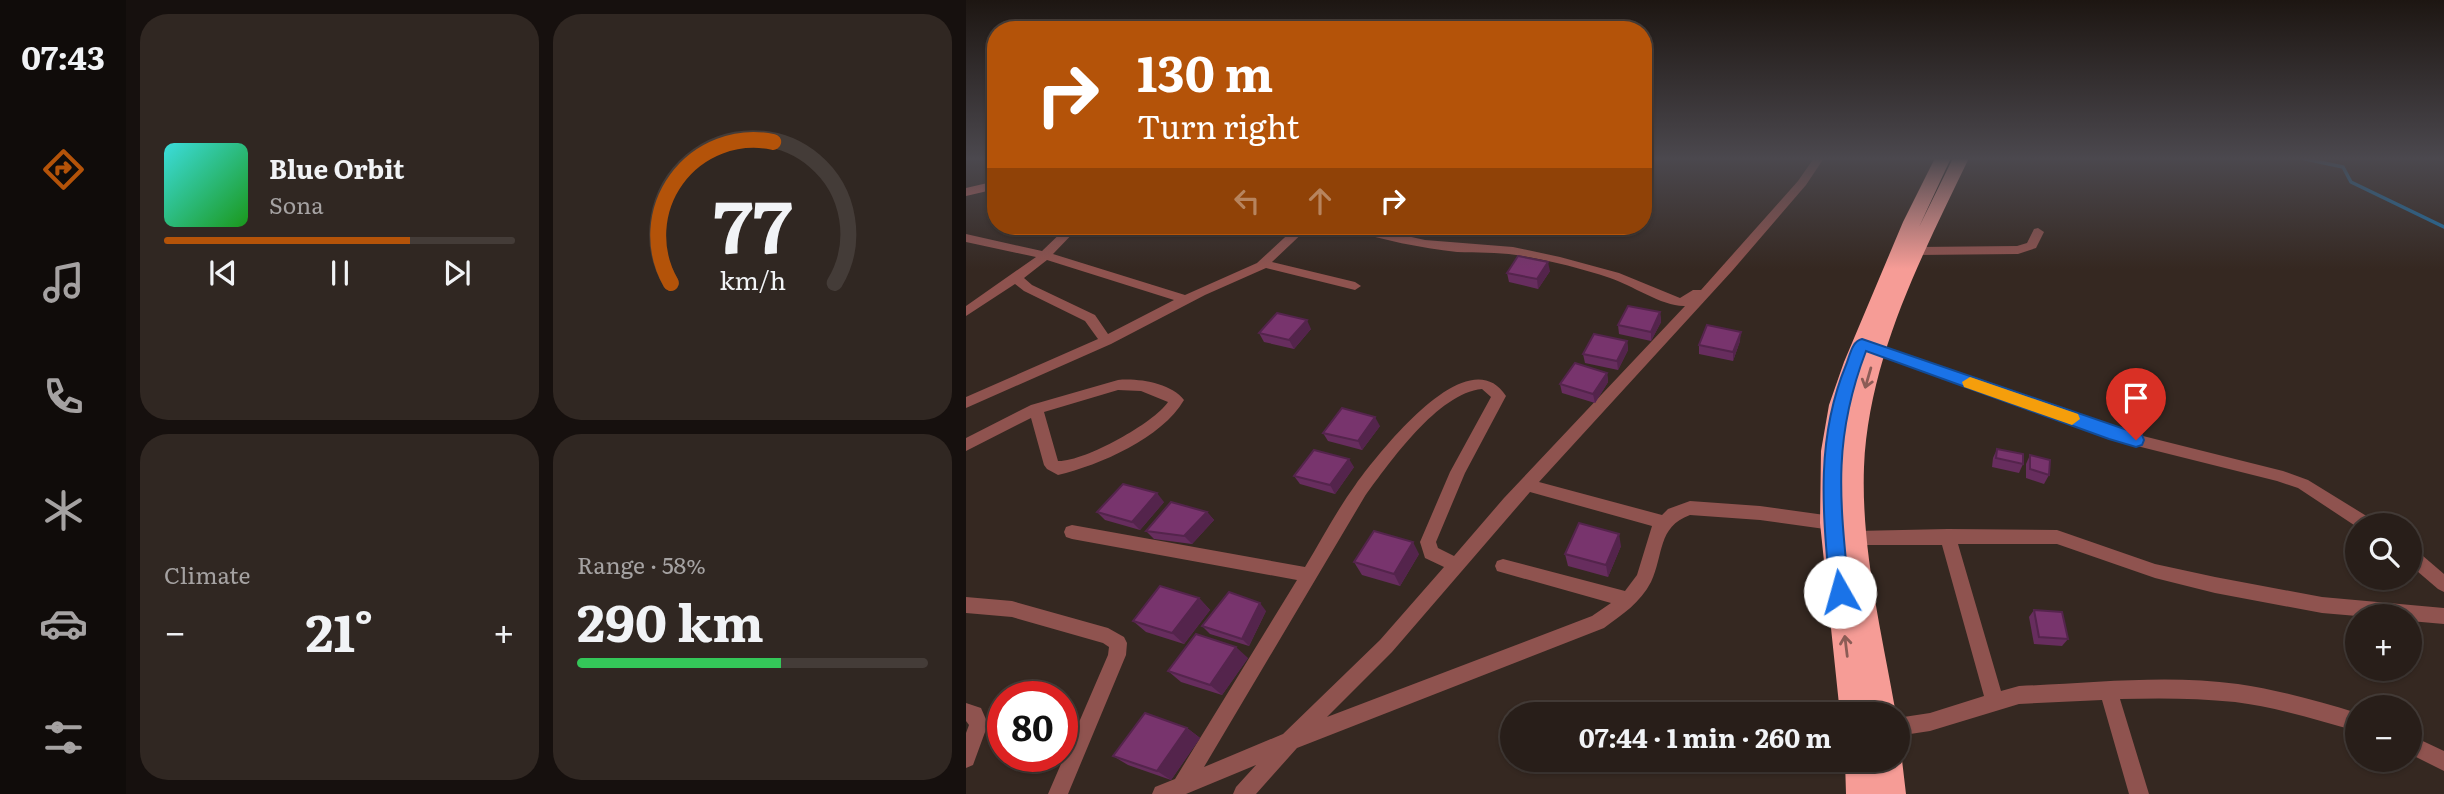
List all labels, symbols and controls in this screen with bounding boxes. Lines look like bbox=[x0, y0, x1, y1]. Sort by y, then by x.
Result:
text: 07:43 bbox=[21, 32, 105, 80]
text: 130 m bbox=[1137, 34, 1273, 107]
icon: right bbox=[1022, 49, 1113, 140]
text: Turn right bbox=[1137, 101, 1299, 149]
icon: directions bbox=[39, 145, 88, 194]
text: Blue Orbit bbox=[269, 148, 404, 187]
text: 77 bbox=[713, 168, 792, 276]
icon: left bbox=[1228, 182, 1266, 220]
icon: ahead bbox=[1301, 182, 1339, 220]
icon: right bbox=[1374, 182, 1412, 220]
text: Sona bbox=[269, 187, 324, 221]
icon: previous bbox=[204, 254, 242, 292]
icon: pause bbox=[321, 254, 359, 292]
icon: next bbox=[438, 254, 476, 292]
icon: music bbox=[39, 258, 88, 307]
text: km/h bbox=[719, 261, 786, 298]
one-way arrow bbox=[1860, 367, 1873, 389]
pin bbox=[2106, 368, 2166, 440]
icon: phone bbox=[39, 372, 88, 421]
icon: arrive bbox=[2117, 379, 2155, 417]
icon: climate bbox=[39, 486, 88, 535]
map controls bbox=[2345, 513, 2422, 772]
button: search bbox=[2345, 513, 2422, 590]
text: Range · 58% bbox=[577, 547, 706, 581]
position arrow bbox=[1803, 555, 1877, 629]
text: Climate bbox=[164, 557, 250, 591]
text: 290 km bbox=[577, 581, 764, 658]
text: 21° bbox=[306, 591, 373, 668]
icon: car bbox=[39, 599, 88, 648]
text: − bbox=[164, 601, 186, 658]
text: + bbox=[493, 601, 515, 658]
button: + bbox=[2345, 604, 2422, 681]
one-way arrow bbox=[1840, 635, 1853, 658]
speed limit sign: 80 bbox=[987, 681, 1078, 772]
button: − bbox=[2345, 695, 2422, 772]
icon: filters bbox=[39, 713, 88, 762]
text: 07:44 · 1 min · 260 m bbox=[1579, 717, 1831, 756]

